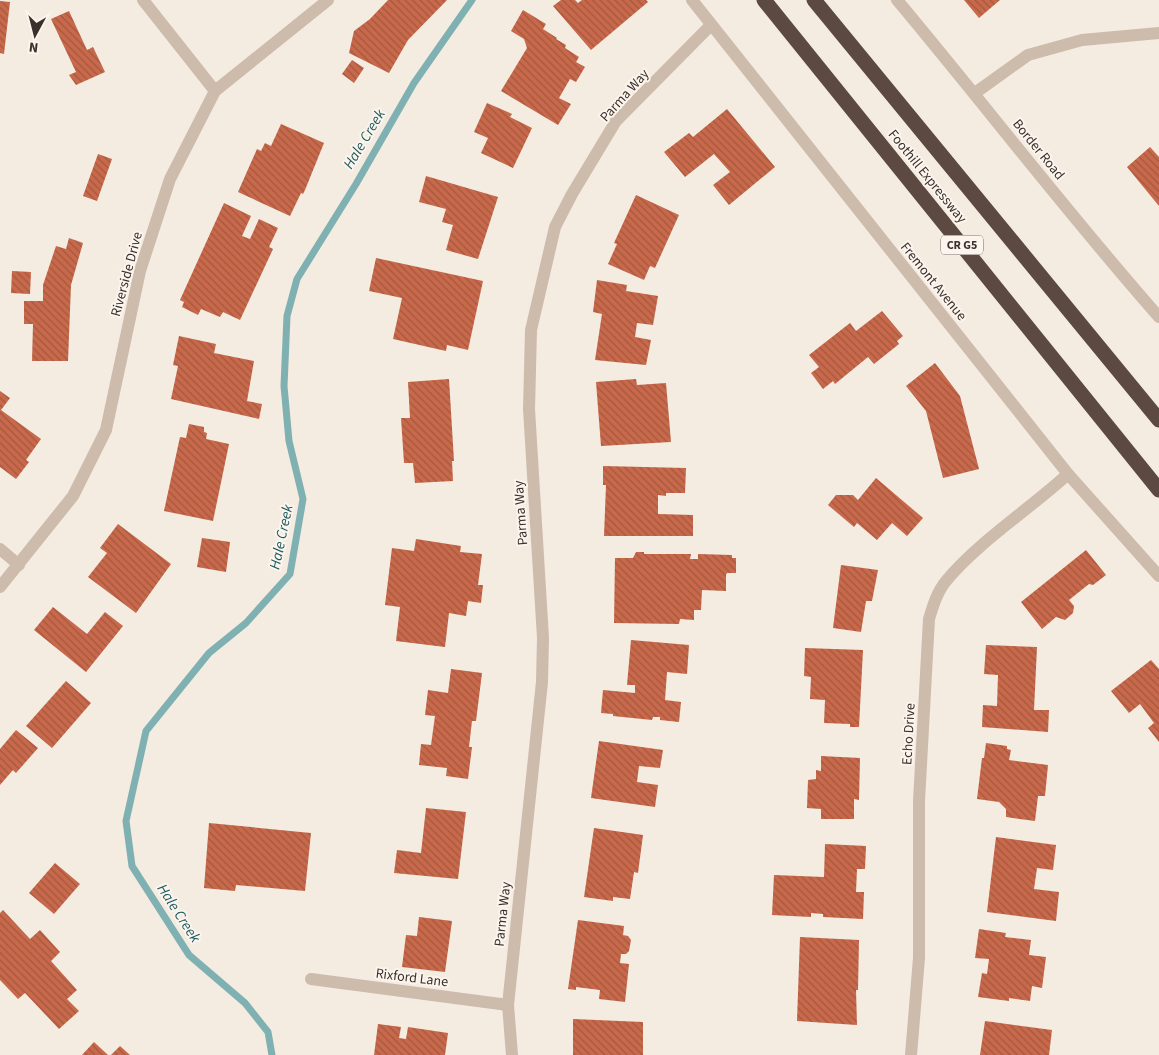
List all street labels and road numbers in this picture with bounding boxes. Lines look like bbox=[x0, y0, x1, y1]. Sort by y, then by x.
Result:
street label: Parma Way bbox=[596, 64, 654, 127]
street label: Border Road bbox=[1007, 115, 1069, 184]
street label: Foothill Expressway bbox=[883, 126, 972, 228]
street label: Riverside Drive bbox=[106, 230, 148, 319]
road number: CR G5 bbox=[941, 236, 983, 254]
street label: Fremont Avenue bbox=[895, 238, 971, 325]
street label: Parma Way bbox=[509, 479, 533, 546]
street label: Echo Drive bbox=[897, 703, 921, 766]
street label: Parma Way bbox=[490, 880, 516, 948]
street label: Rixford Lane bbox=[374, 964, 449, 992]

